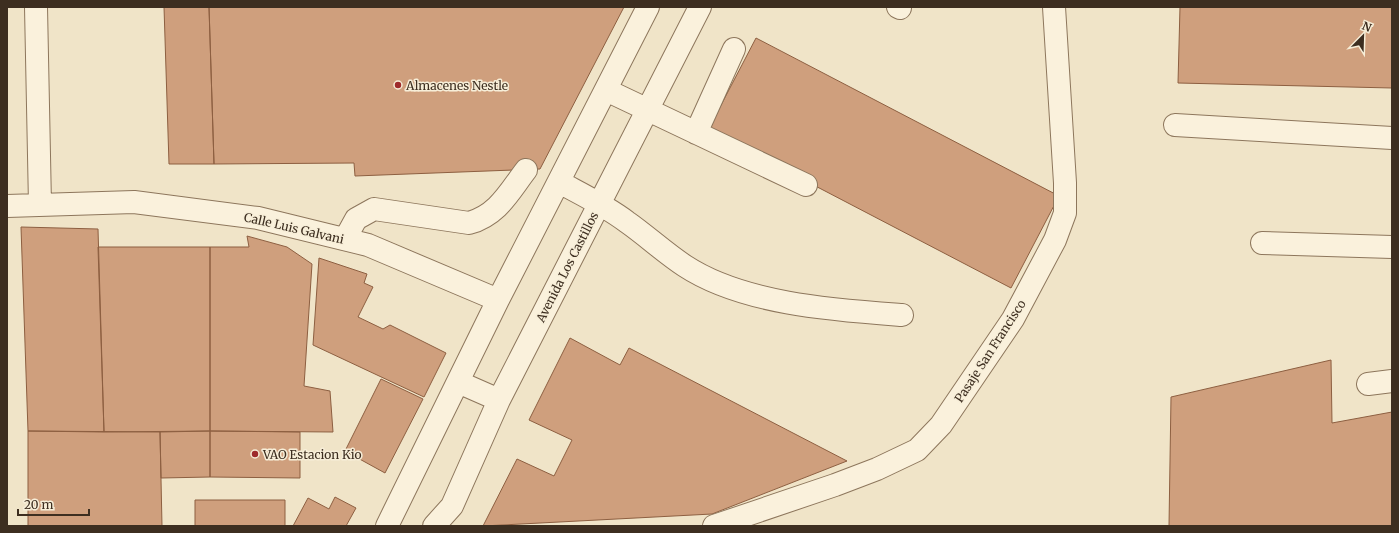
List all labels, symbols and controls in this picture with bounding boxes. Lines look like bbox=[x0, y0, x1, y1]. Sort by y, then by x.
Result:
north arrow bbox=[1343, 16, 1383, 56]
text: N bbox=[1360, 19, 1374, 35]
place label: Almacenes Nestle bbox=[405, 78, 508, 93]
marker: Almacenes Nestle bbox=[393, 80, 403, 90]
street label: Calle Luis Galvani bbox=[243, 209, 346, 247]
street label: Avenida Los Castillos bbox=[532, 209, 601, 325]
street label: Pasaje San Francisco bbox=[951, 297, 1029, 405]
place label: VAO Estacion Kio bbox=[262, 447, 362, 462]
marker: VAO Estacion Kio bbox=[250, 449, 260, 459]
scale bar bbox=[18, 491, 89, 517]
text: 20 m bbox=[24, 497, 53, 512]

